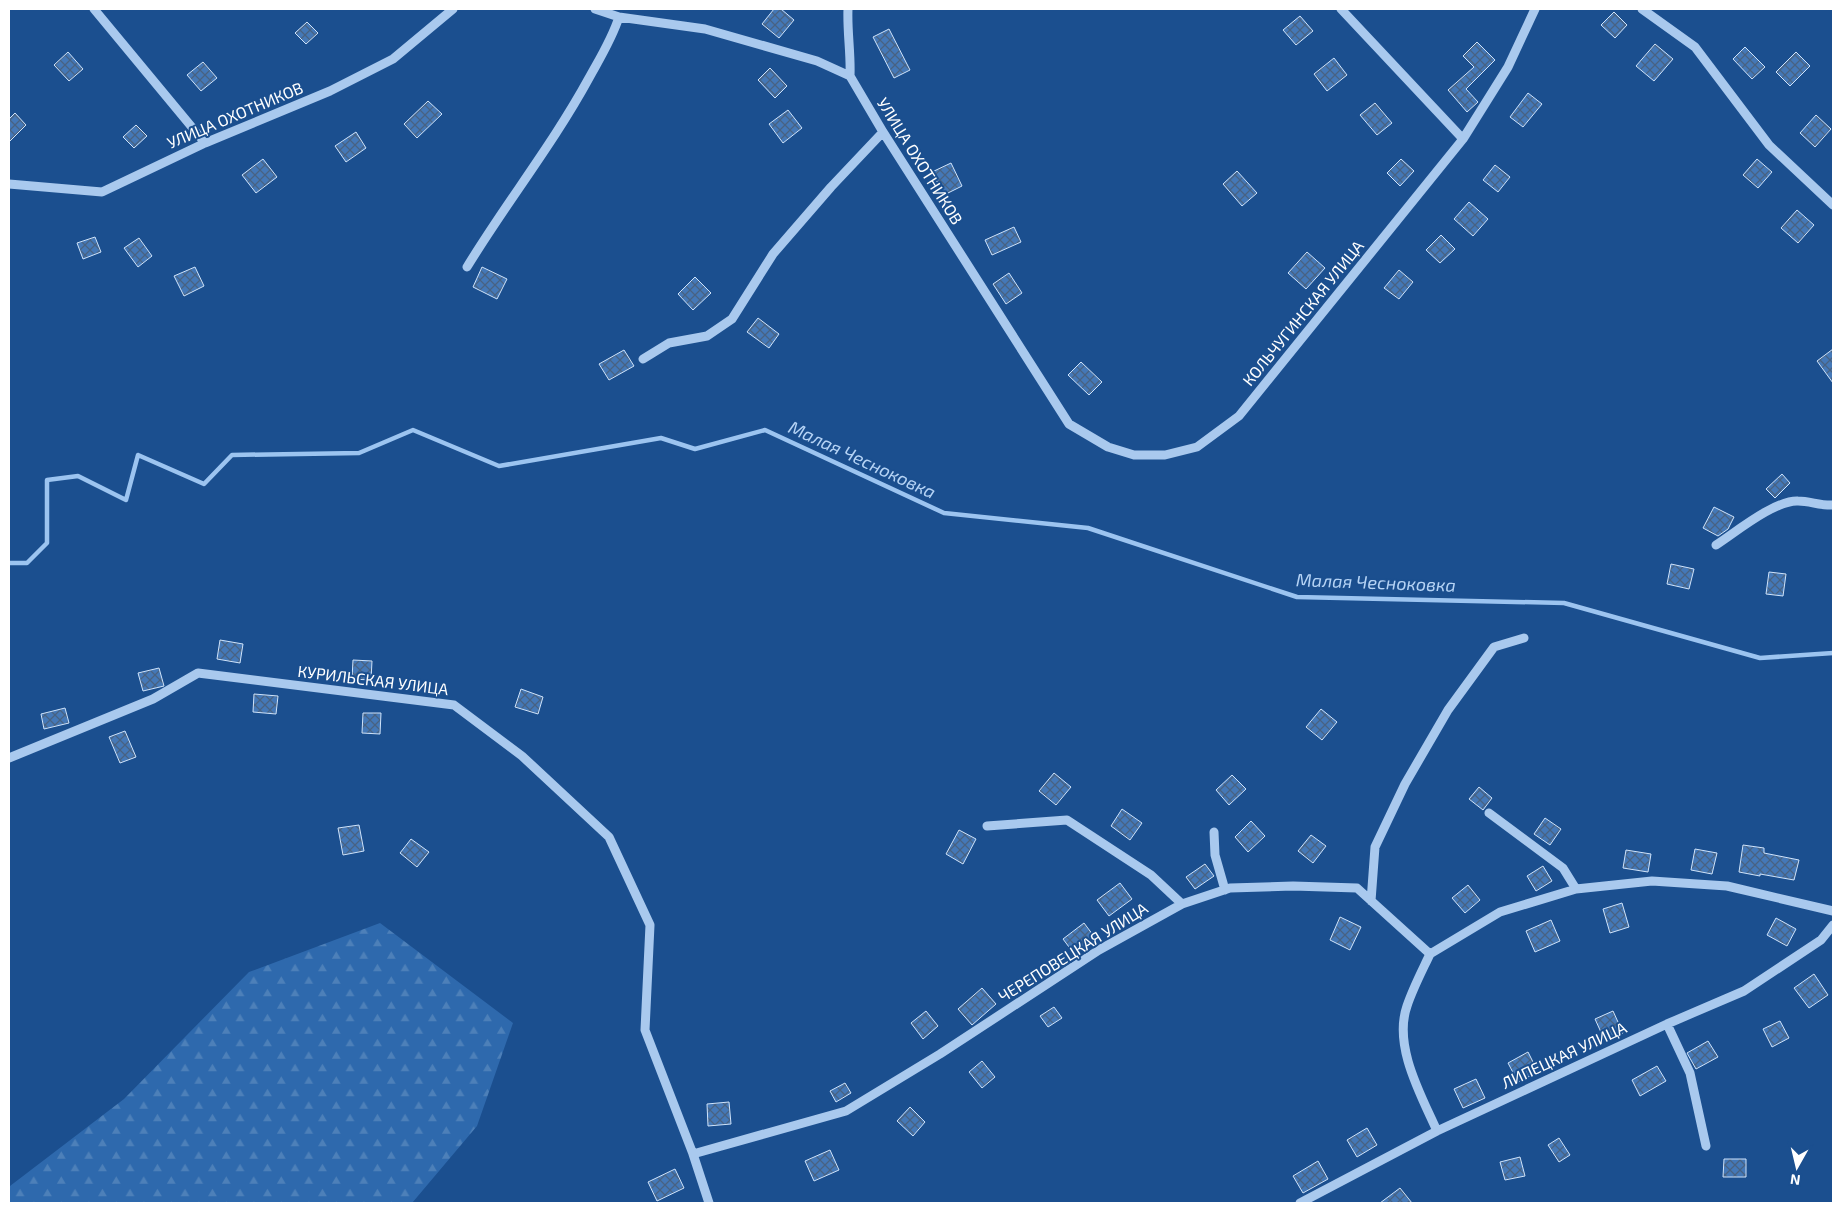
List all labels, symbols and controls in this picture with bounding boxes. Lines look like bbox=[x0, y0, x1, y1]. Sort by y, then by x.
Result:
street label: УЛИЦА ОХОТНИКОВ bbox=[164, 77, 306, 152]
street label: УЛИЦА ОХОТНИКОВ bbox=[874, 94, 967, 228]
street label: КОЛЬЧУГИНСКАЯ УЛИЦА bbox=[1238, 236, 1367, 389]
water label: Малая Чесноковка bbox=[785, 415, 940, 503]
water label: Малая Чесноковка bbox=[1296, 568, 1456, 596]
street label: КУРИЛЬСКАЯ УЛИЦА bbox=[297, 661, 450, 698]
street label: ЧЕРЕПОВЕЦКАЯ УЛИЦА bbox=[995, 898, 1151, 1005]
street label: ЛИПЕЦКАЯ УЛИЦА bbox=[1498, 1017, 1629, 1092]
north arrow bbox=[1772, 1142, 1822, 1192]
text: N bbox=[1789, 1171, 1801, 1189]

